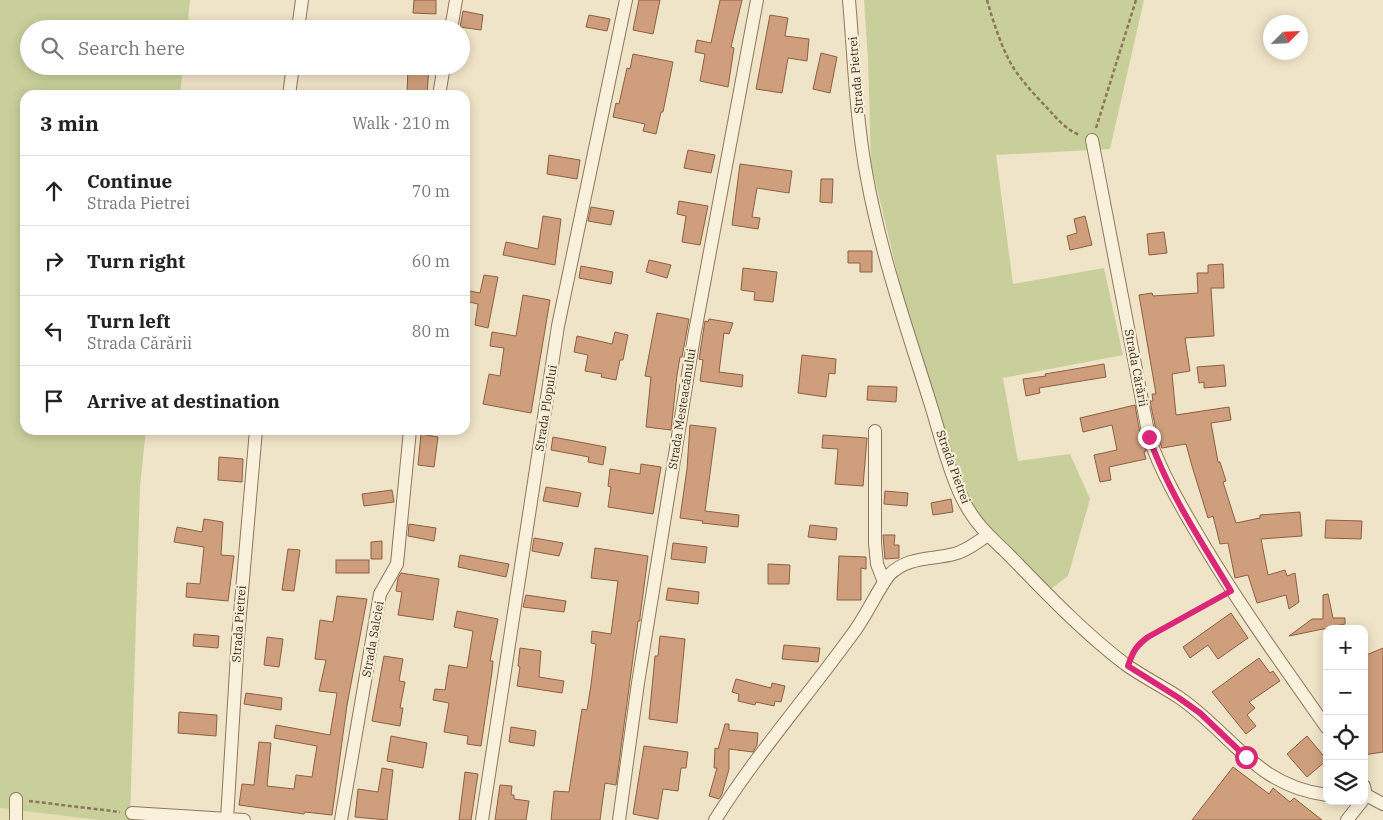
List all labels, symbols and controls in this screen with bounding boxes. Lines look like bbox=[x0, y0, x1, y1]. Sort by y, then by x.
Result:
north arrow bbox=[1263, 15, 1308, 60]
search box bbox=[20, 20, 470, 75]
icon: search bbox=[38, 34, 66, 62]
text: Search here bbox=[78, 36, 185, 60]
street label: Strada Pietrei bbox=[845, 36, 866, 114]
text: 3 min bbox=[40, 109, 99, 137]
text: Walk · 210 m bbox=[352, 113, 450, 133]
text: Continue bbox=[87, 169, 172, 193]
icon: ahead bbox=[40, 177, 68, 205]
text: 70 m bbox=[412, 181, 450, 201]
text: Strada Pietrei bbox=[87, 193, 190, 213]
icon: right bbox=[40, 247, 68, 275]
text: Turn right bbox=[87, 249, 185, 273]
text: 60 m bbox=[412, 251, 450, 271]
text: Turn left bbox=[87, 309, 170, 333]
icon: left bbox=[40, 317, 68, 345]
text: 80 m bbox=[412, 321, 450, 341]
street label: Strada Cărării bbox=[1122, 328, 1151, 408]
text: Strada Cărării bbox=[87, 333, 192, 353]
street label: Strada Mesteacănului bbox=[665, 347, 699, 471]
street label: Strada Plopului bbox=[531, 363, 560, 452]
icon: arrive bbox=[40, 387, 68, 415]
text: Arrive at destination bbox=[87, 389, 280, 413]
route end bbox=[1138, 426, 1161, 449]
street label: Strada Pietrei bbox=[933, 428, 974, 506]
street label: Strada Pietrei bbox=[228, 585, 249, 663]
street label: Strada Salciei bbox=[358, 599, 387, 678]
map controls bbox=[1323, 625, 1368, 805]
button: + bbox=[1323, 625, 1368, 670]
button: − bbox=[1323, 670, 1368, 715]
button: locate bbox=[1323, 715, 1368, 760]
route start bbox=[1235, 746, 1258, 769]
button: layers bbox=[1323, 760, 1368, 805]

